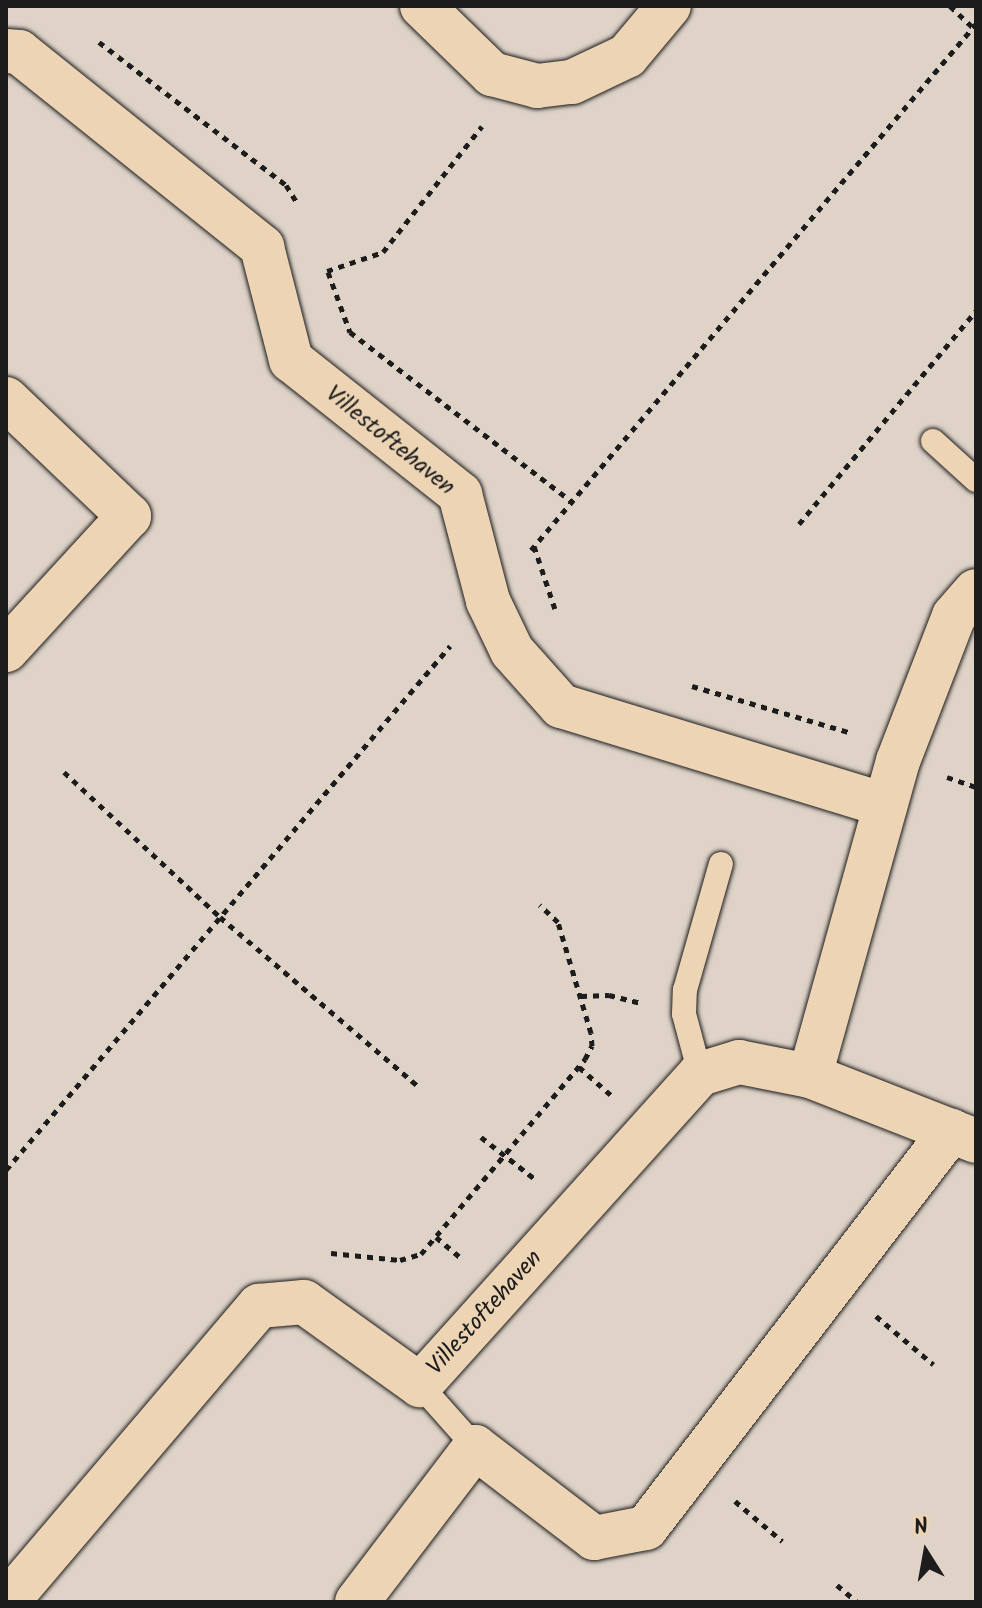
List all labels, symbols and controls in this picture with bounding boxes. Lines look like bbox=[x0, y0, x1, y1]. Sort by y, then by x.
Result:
street label: Villestoftehaven bbox=[319, 380, 461, 502]
street label: Villestoftehaven bbox=[421, 1245, 549, 1381]
text: N bbox=[911, 1509, 931, 1546]
north arrow bbox=[886, 1512, 966, 1592]

